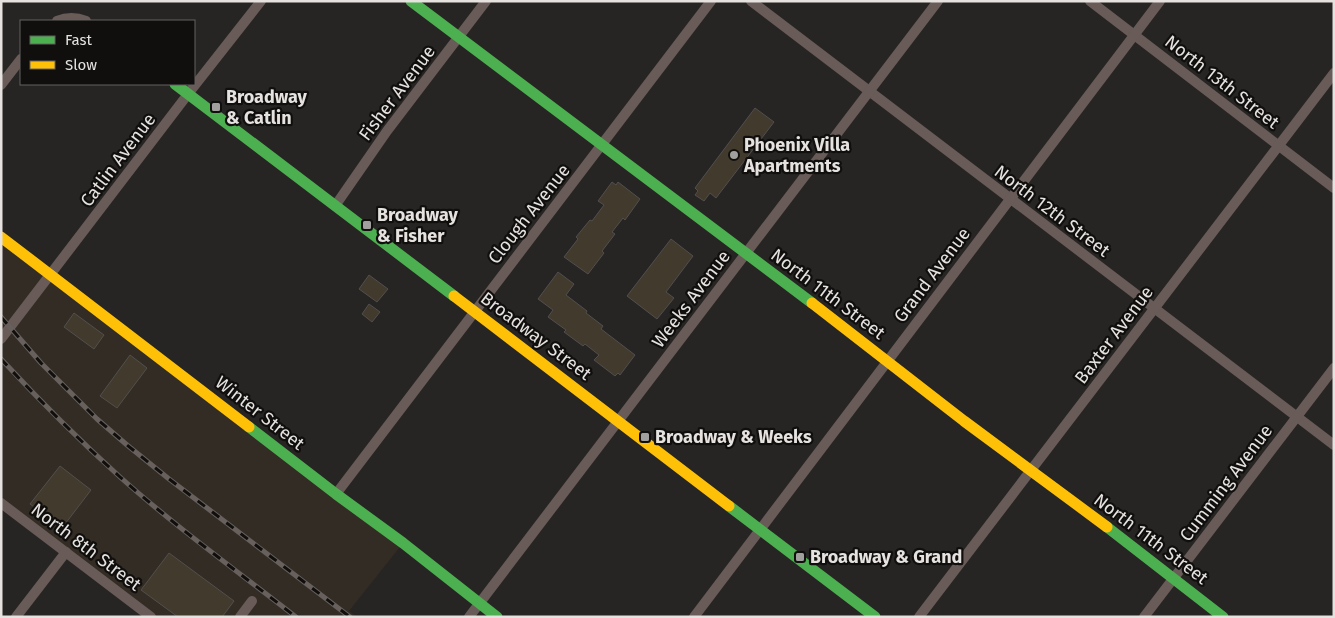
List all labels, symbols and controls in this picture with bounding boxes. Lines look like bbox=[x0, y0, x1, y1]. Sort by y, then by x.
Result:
legend bbox=[20, 20, 195, 85]
text: Fast bbox=[65, 31, 92, 49]
street label: North 13th Street bbox=[1160, 31, 1284, 134]
street label: Fisher Avenue bbox=[354, 41, 440, 145]
text: Slow bbox=[65, 56, 97, 74]
place label: Broadway & Catlin bbox=[226, 86, 308, 129]
marker: Broadway & Catlin bbox=[210, 101, 222, 113]
street label: Catlin Avenue bbox=[76, 109, 160, 211]
place label: Phoenix Villa Apartments bbox=[743, 134, 850, 177]
marker: Phoenix Villa Apartments bbox=[728, 149, 740, 161]
street label: Clough Avenue bbox=[483, 160, 575, 268]
street label: North 12th Street bbox=[990, 160, 1114, 262]
place label: Broadway & Fisher bbox=[377, 204, 459, 247]
marker: Broadway & Fisher bbox=[361, 219, 373, 231]
street label: Grand Avenue bbox=[889, 223, 975, 327]
street label: North 11th Street bbox=[766, 244, 890, 344]
street label: Weeks Avenue bbox=[647, 246, 735, 352]
street label: Baxter Avenue bbox=[1070, 282, 1158, 388]
street label: Broadway Street bbox=[476, 287, 596, 385]
street label: Winter Street bbox=[211, 371, 309, 455]
street label: Cumming Avenue bbox=[1175, 420, 1277, 546]
place label: Broadway & Weeks bbox=[655, 426, 812, 448]
marker: Broadway & Weeks bbox=[639, 431, 651, 443]
street label: North 11th Street bbox=[1089, 489, 1213, 589]
street label: North 8th Street bbox=[27, 498, 146, 596]
place label: Broadway & Grand bbox=[810, 546, 962, 568]
marker: Broadway & Grand bbox=[794, 551, 806, 563]

